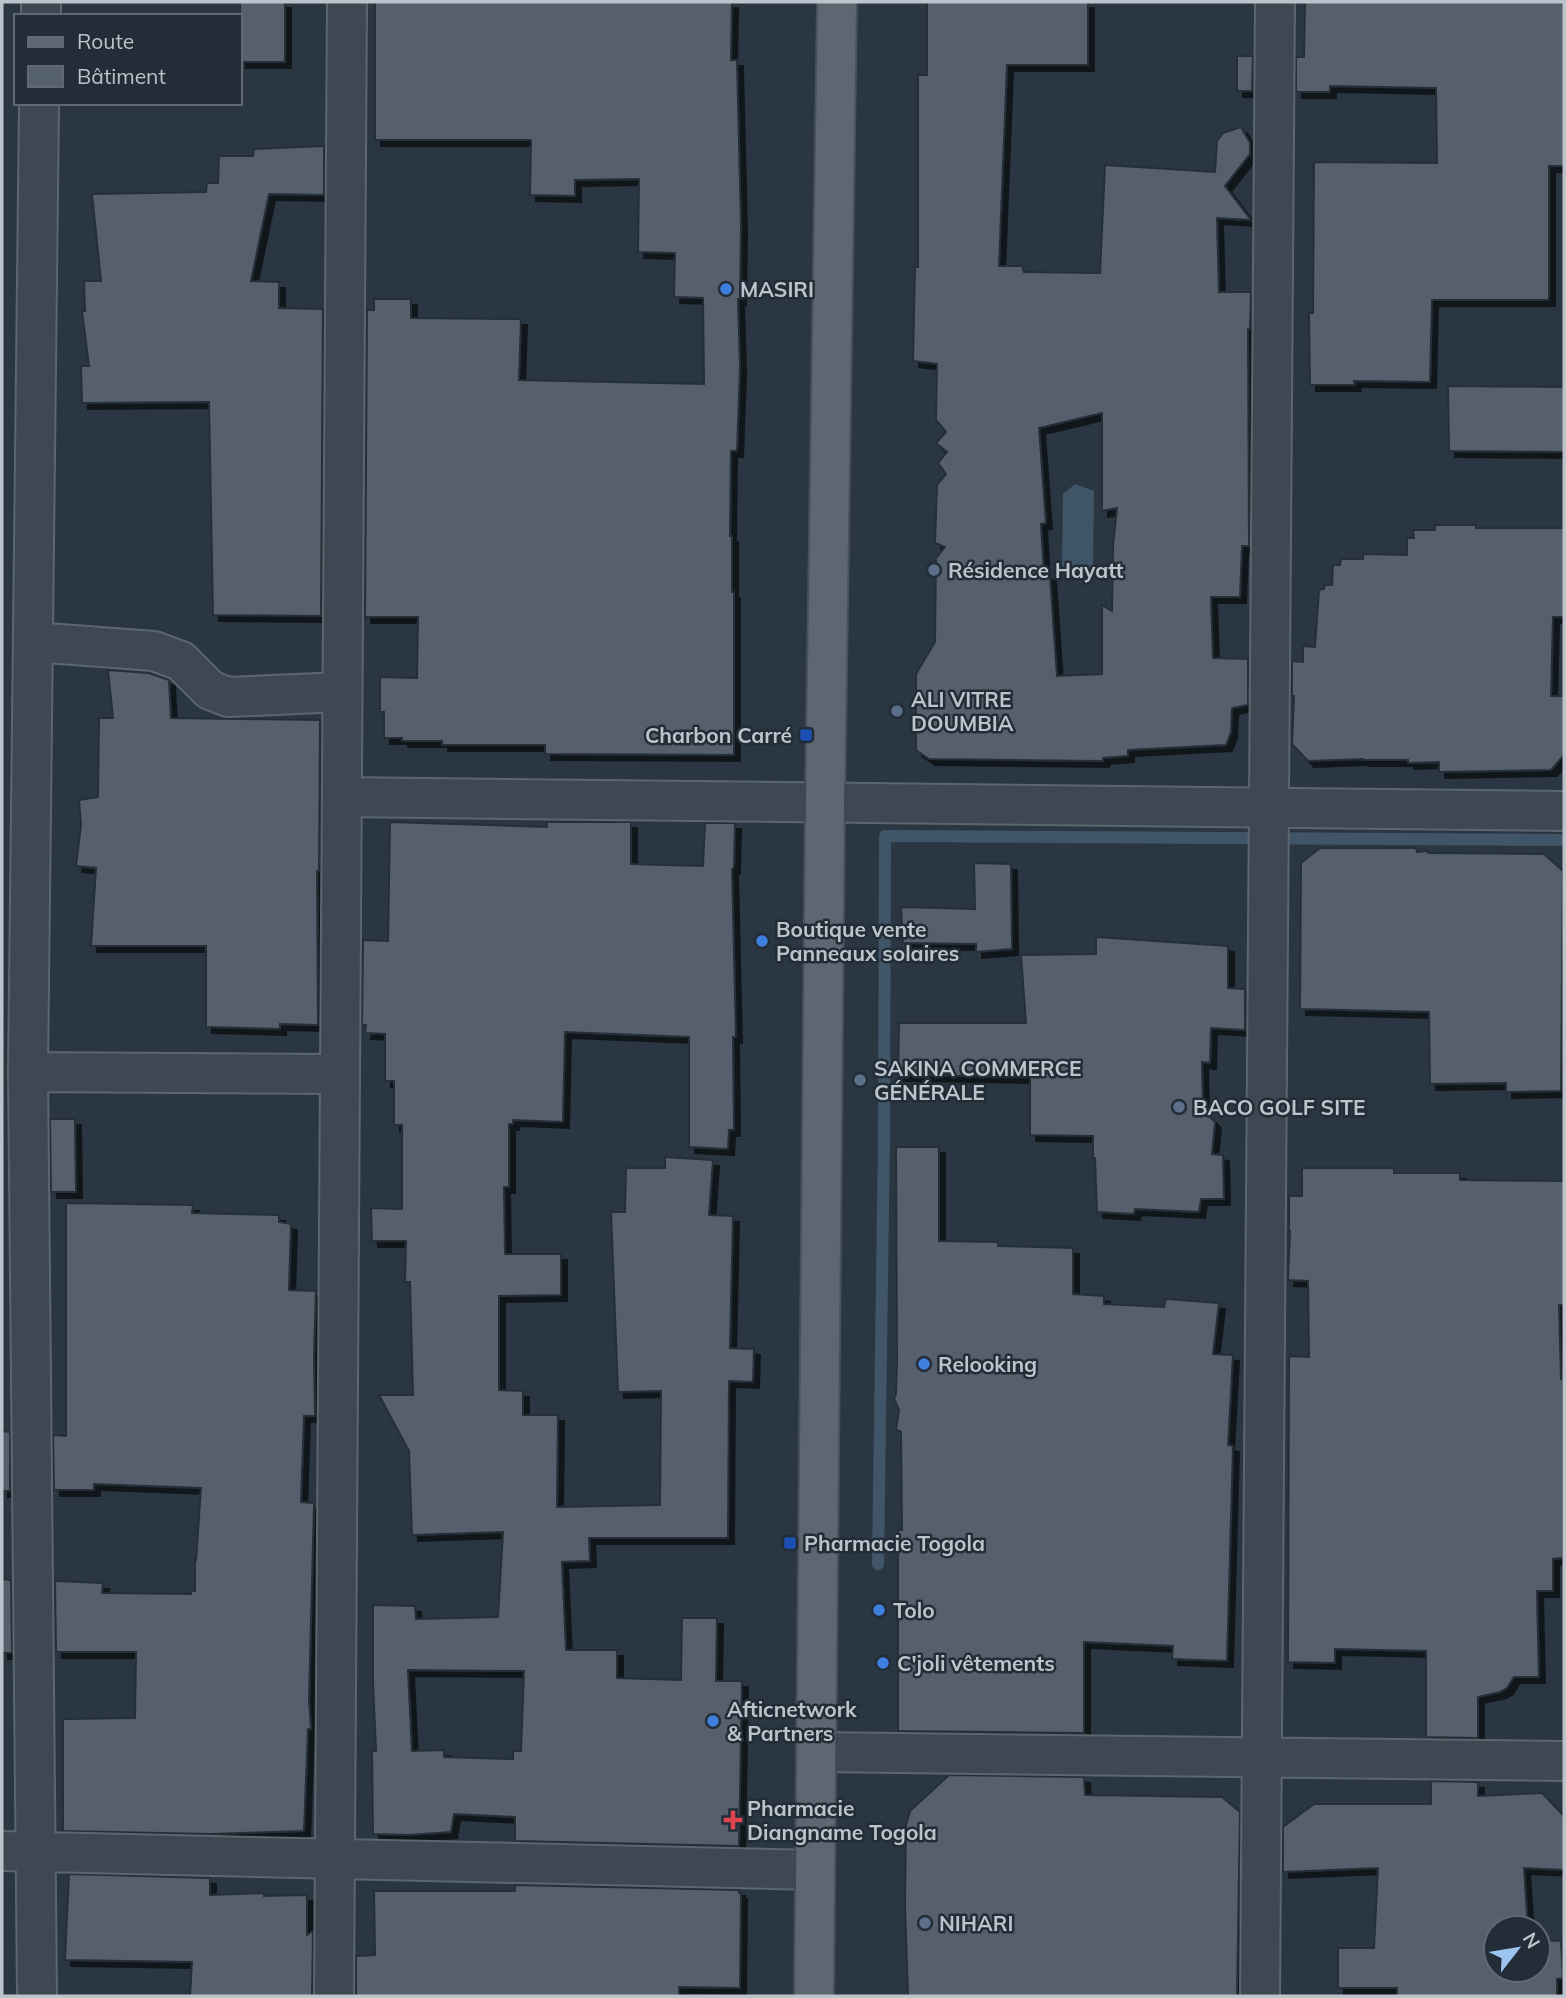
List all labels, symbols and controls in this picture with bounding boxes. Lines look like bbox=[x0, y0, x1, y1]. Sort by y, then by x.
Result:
legend bbox=[14, 14, 242, 105]
text: Route bbox=[77, 28, 134, 54]
text: Bâtiment bbox=[77, 63, 166, 89]
place label: MASIRI bbox=[740, 276, 814, 302]
marker: MASIRI bbox=[718, 281, 734, 297]
place label: Résidence Hayatt bbox=[948, 557, 1124, 583]
marker: Résidence Hayatt bbox=[926, 562, 942, 578]
place label: ALI VITRE DOUMBIA bbox=[911, 686, 1014, 736]
marker: ALI VITRE DOUMBIA bbox=[889, 703, 905, 719]
place label: Charbon Carré bbox=[645, 722, 792, 748]
marker: Charbon Carré bbox=[798, 727, 814, 743]
place label: Boutique vente Panneaux solaires bbox=[776, 916, 959, 966]
marker: Boutique vente Panneaux solaires bbox=[754, 933, 770, 949]
place label: SAKINA COMMERCE GÉNÉRALE bbox=[874, 1055, 1081, 1105]
marker: SAKINA COMMERCE GÉNÉRALE bbox=[852, 1072, 868, 1088]
place label: BACO GOLF SITE bbox=[1193, 1094, 1366, 1120]
marker: BACO GOLF SITE bbox=[1171, 1099, 1187, 1115]
place label: Relooking bbox=[938, 1351, 1037, 1377]
marker: Relooking bbox=[916, 1356, 932, 1372]
place label: Pharmacie Togola bbox=[804, 1530, 985, 1556]
marker: Pharmacie Togola bbox=[782, 1535, 798, 1551]
place label: Tolo bbox=[893, 1597, 935, 1623]
marker: Tolo bbox=[871, 1602, 887, 1618]
place label: C'joli vêtements bbox=[897, 1650, 1055, 1676]
marker: C'joli vêtements bbox=[875, 1655, 891, 1671]
place label: Afticnetwork & Partners bbox=[727, 1696, 857, 1746]
marker: Afticnetwork & Partners bbox=[705, 1713, 721, 1729]
place label: Pharmacie Diangname Togola bbox=[747, 1795, 937, 1845]
marker: Pharmacie Diangname Togola bbox=[725, 1812, 741, 1828]
place label: NIHARI bbox=[939, 1910, 1014, 1936]
north arrow bbox=[1482, 1914, 1552, 1984]
marker: NIHARI bbox=[917, 1915, 933, 1931]
text: N bbox=[1518, 1928, 1546, 1953]

